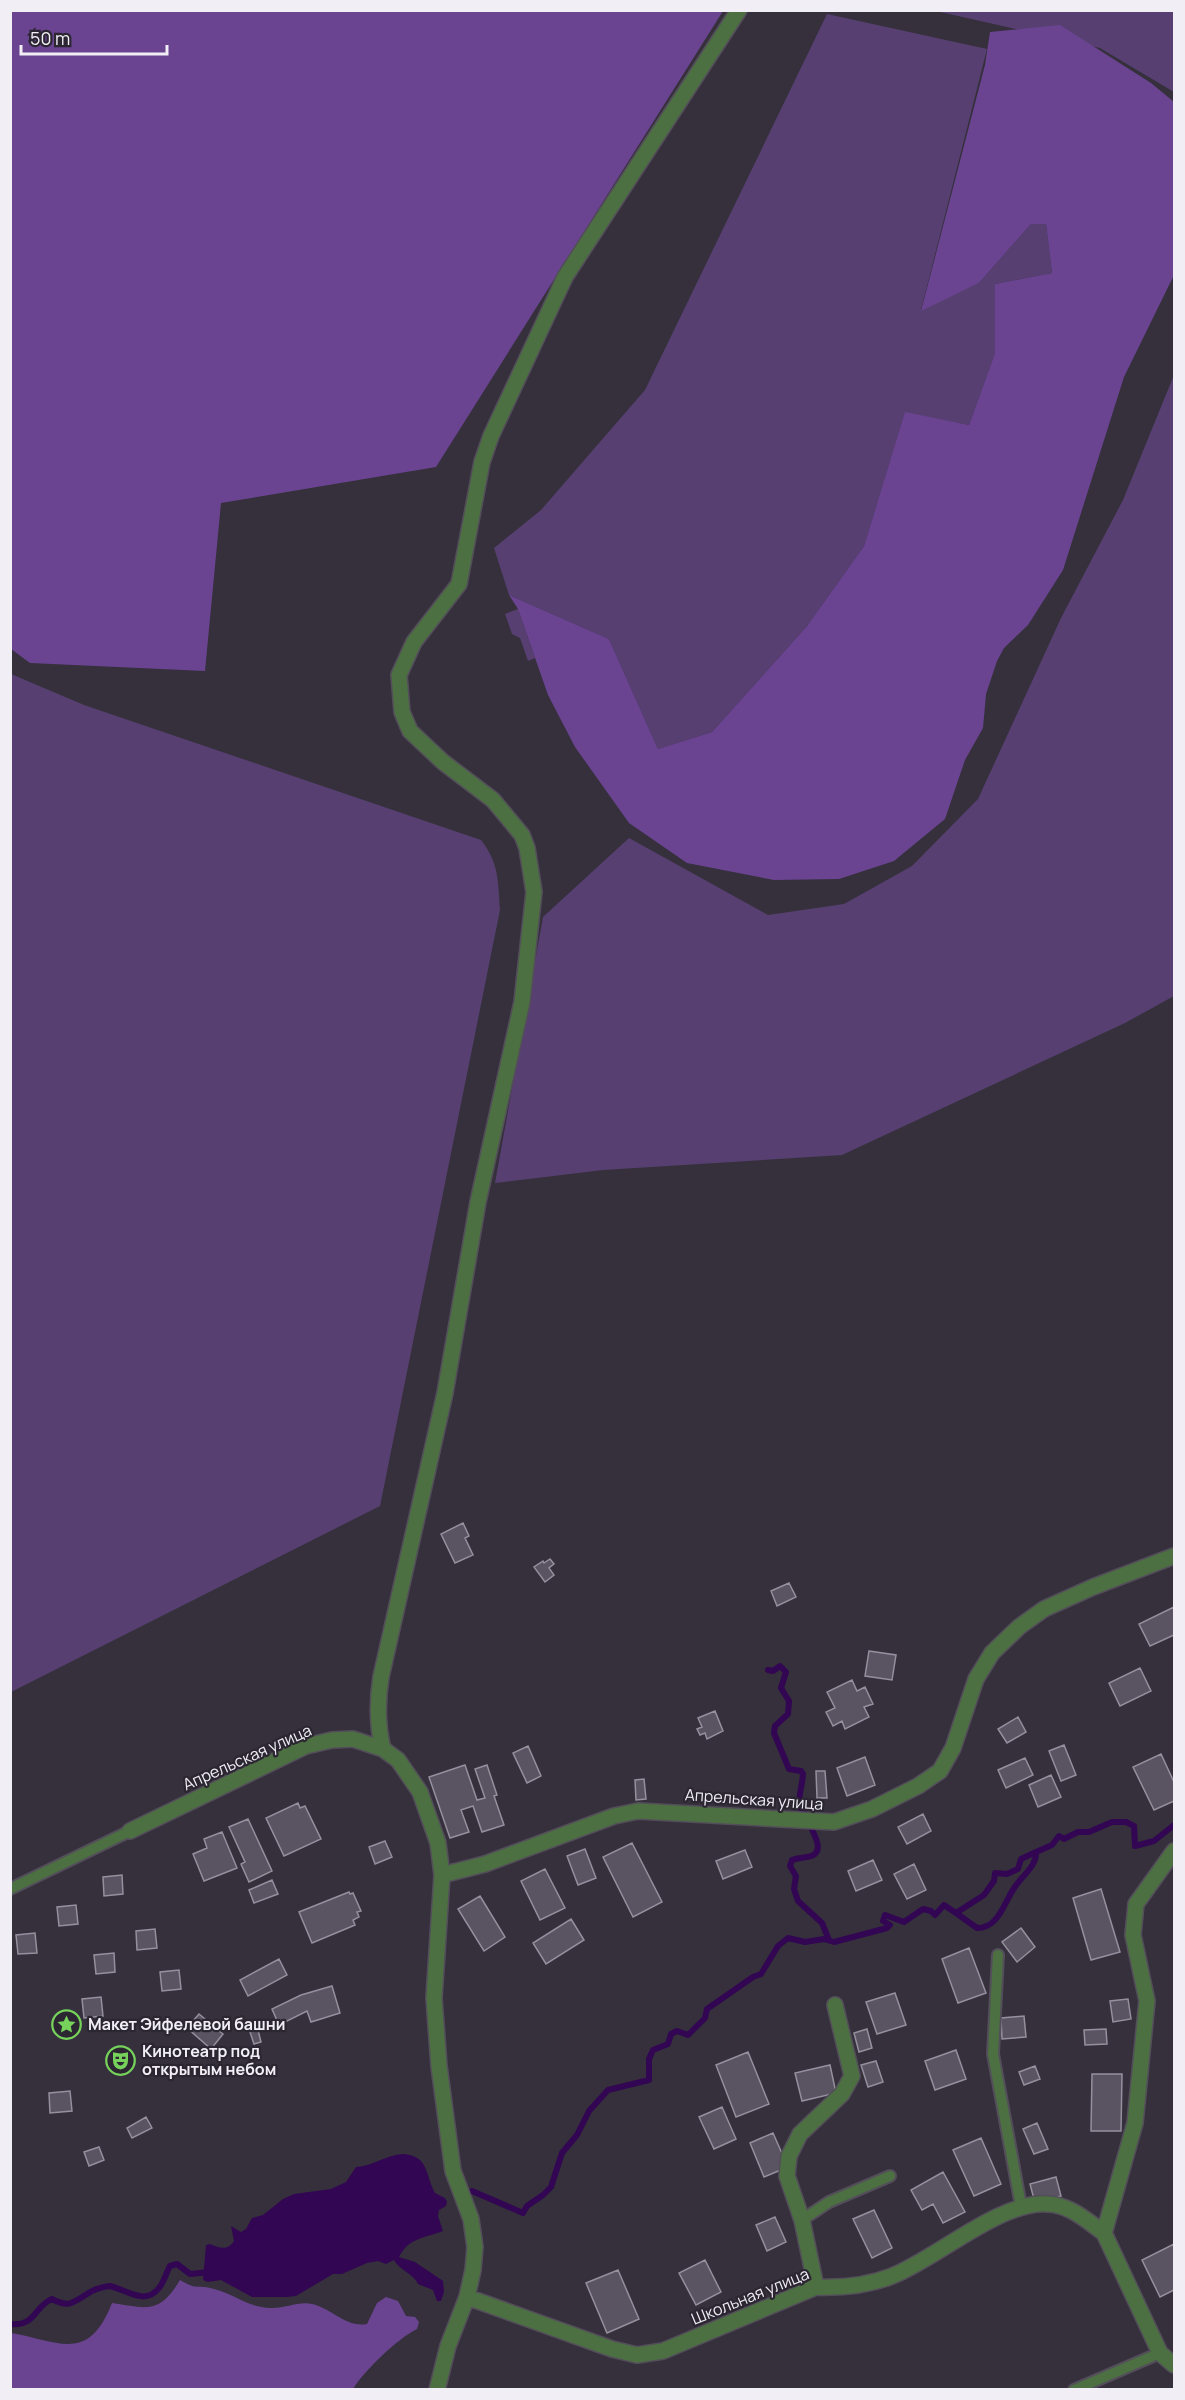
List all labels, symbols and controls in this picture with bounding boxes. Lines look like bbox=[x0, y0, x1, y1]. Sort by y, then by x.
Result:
scale bar bbox=[21, 18, 166, 56]
text: 50 m bbox=[30, 26, 70, 50]
street label: Апрельская улица bbox=[179, 1719, 315, 1795]
street label: Апрельская улица bbox=[684, 1783, 824, 1815]
place icon: Макет Эйфелевой башни bbox=[51, 2008, 83, 2040]
place label: Макет Эйфелевой башни bbox=[88, 2013, 285, 2035]
place label: Кинотеатр под открытым небом bbox=[142, 2040, 276, 2080]
theatre icon: Кинотеатр под открытым небом bbox=[105, 2044, 137, 2076]
street label: Школьная улица bbox=[688, 2262, 812, 2330]

